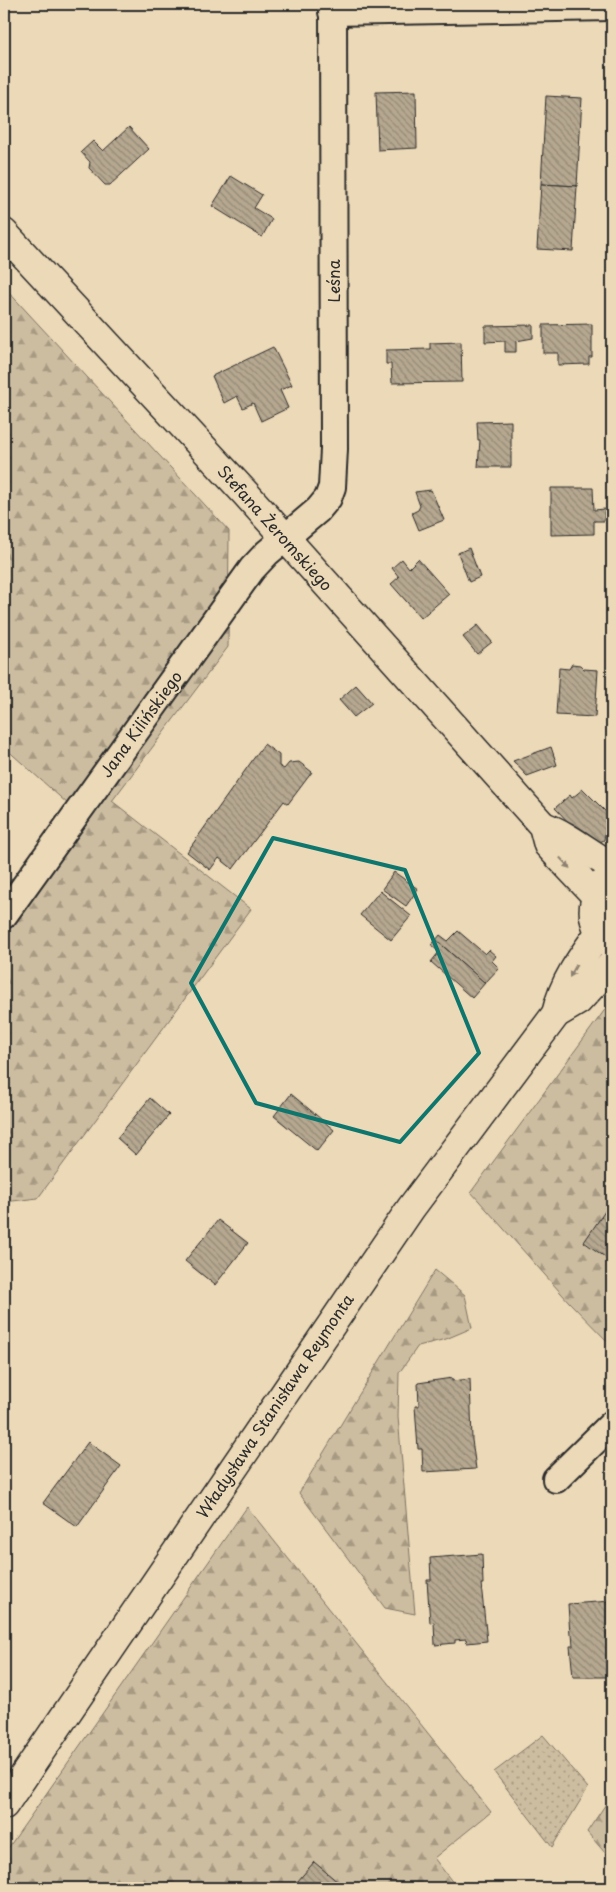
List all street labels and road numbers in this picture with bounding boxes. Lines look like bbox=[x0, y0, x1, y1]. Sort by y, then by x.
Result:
street label: Leśna bbox=[321, 259, 345, 303]
street label: Stefana Żeromskiego bbox=[213, 459, 339, 596]
street label: Jana Kilińskiego bbox=[93, 665, 187, 782]
street label: Władysława Stanisława Reymonta bbox=[190, 1288, 359, 1523]

